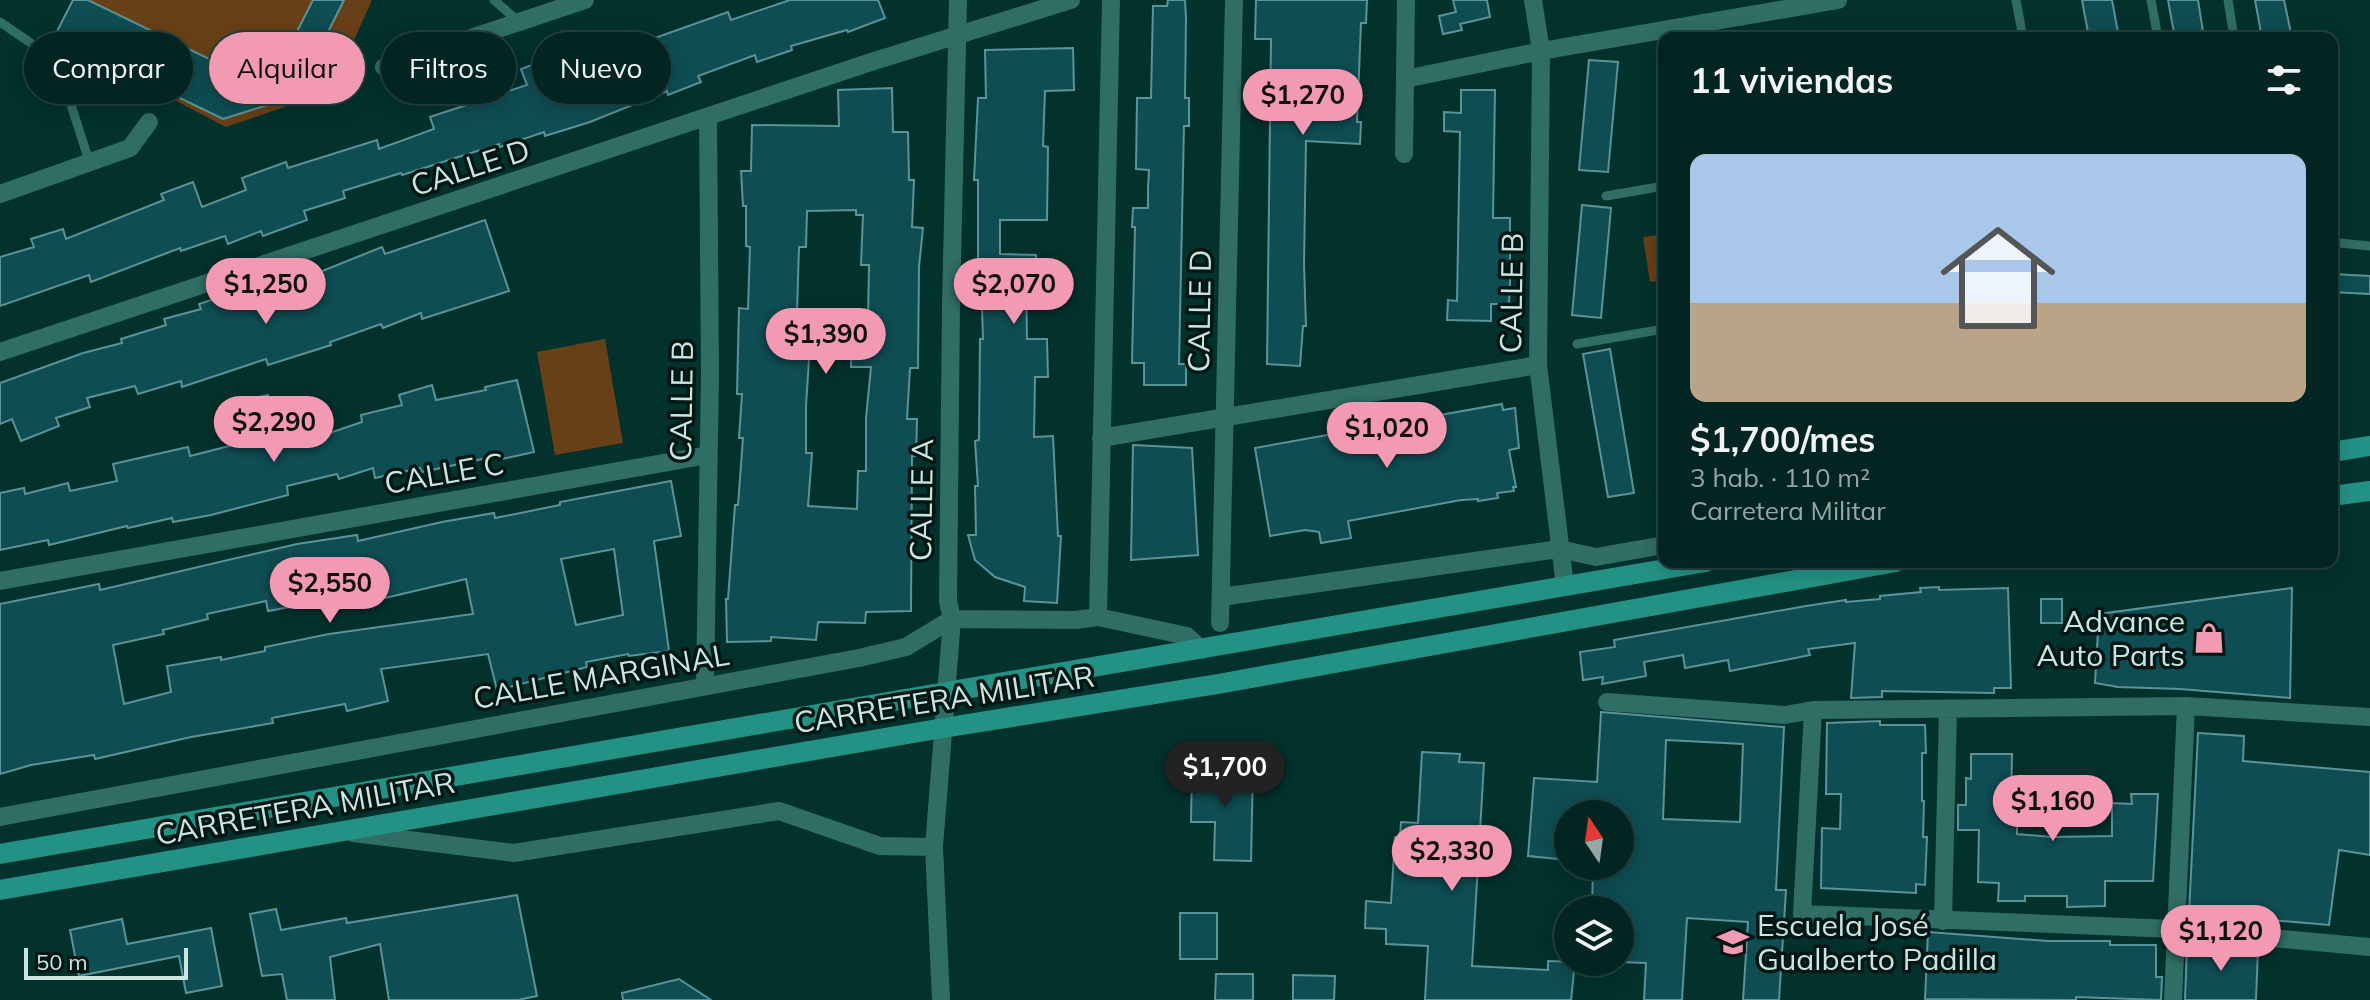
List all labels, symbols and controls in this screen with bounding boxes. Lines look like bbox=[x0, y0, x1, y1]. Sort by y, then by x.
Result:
chip: Comprar bbox=[24, 32, 193, 104]
chip: Alquilar bbox=[209, 32, 365, 104]
chip: Filtros bbox=[381, 32, 516, 104]
chip: Nuevo bbox=[532, 32, 671, 104]
icon: filters bbox=[2262, 58, 2306, 102]
text: 11 viviendas bbox=[1690, 59, 1893, 102]
pin: $1,270 bbox=[1238, 69, 1368, 137]
text: $1,270 bbox=[1261, 78, 1345, 111]
street label: CALLE D bbox=[406, 130, 534, 204]
icon: home bbox=[1926, 206, 2070, 350]
street label: CALLE B bbox=[1491, 232, 1531, 354]
street label: CALLE D bbox=[1179, 249, 1219, 373]
pin: $1,250 bbox=[201, 258, 331, 326]
pin: $2,070 bbox=[949, 258, 1079, 326]
text: $1,250 bbox=[224, 267, 308, 300]
text: $2,070 bbox=[972, 267, 1056, 300]
pin: $1,390 bbox=[761, 308, 891, 376]
text: $1,390 bbox=[784, 317, 868, 350]
street label: CALLE B bbox=[661, 340, 701, 462]
pin: $2,290 bbox=[209, 396, 339, 464]
pin: $1,020 bbox=[1322, 402, 1452, 470]
text: $2,290 bbox=[232, 405, 316, 438]
text: $1,020 bbox=[1345, 411, 1429, 444]
text: $1,700/mes bbox=[1690, 418, 1875, 461]
street label: CALLE A bbox=[901, 439, 941, 561]
street label: CALLE C bbox=[381, 444, 507, 502]
text: 3 hab. · 110 m² bbox=[1690, 461, 1870, 494]
text: Carretera Militar bbox=[1690, 494, 1886, 527]
pin: $2,550 bbox=[265, 557, 395, 625]
text: $2,550 bbox=[288, 566, 372, 599]
place label: Advance Auto Parts bbox=[2036, 602, 2185, 674]
shop icon: Advance Auto Parts bbox=[2192, 621, 2226, 655]
street label: CALLE MARGINAL bbox=[470, 635, 732, 717]
street label: CARRETERA MILITAR bbox=[791, 657, 1097, 741]
pin: $1,700 bbox=[1160, 741, 1290, 809]
text: $1,700 bbox=[1183, 750, 1267, 783]
street label: CARRETERA MILITAR bbox=[152, 763, 458, 853]
pin: $1,160 bbox=[1988, 775, 2118, 843]
text: $1,160 bbox=[2011, 784, 2095, 817]
north arrow bbox=[1554, 800, 1634, 880]
map controls bbox=[1554, 800, 1634, 976]
pin: $2,330 bbox=[1387, 825, 1517, 893]
text: $2,330 bbox=[1410, 834, 1494, 867]
button: layers bbox=[1554, 896, 1634, 976]
pin: $1,120 bbox=[2156, 905, 2286, 973]
place label: Escuela José Gualberto Padilla bbox=[1757, 906, 1997, 978]
text: $1,120 bbox=[2179, 914, 2263, 947]
school or university icon: Escuela José Gualberto Padilla bbox=[1716, 925, 1750, 959]
scale bar bbox=[24, 944, 188, 980]
text: 50 m bbox=[36, 948, 87, 976]

